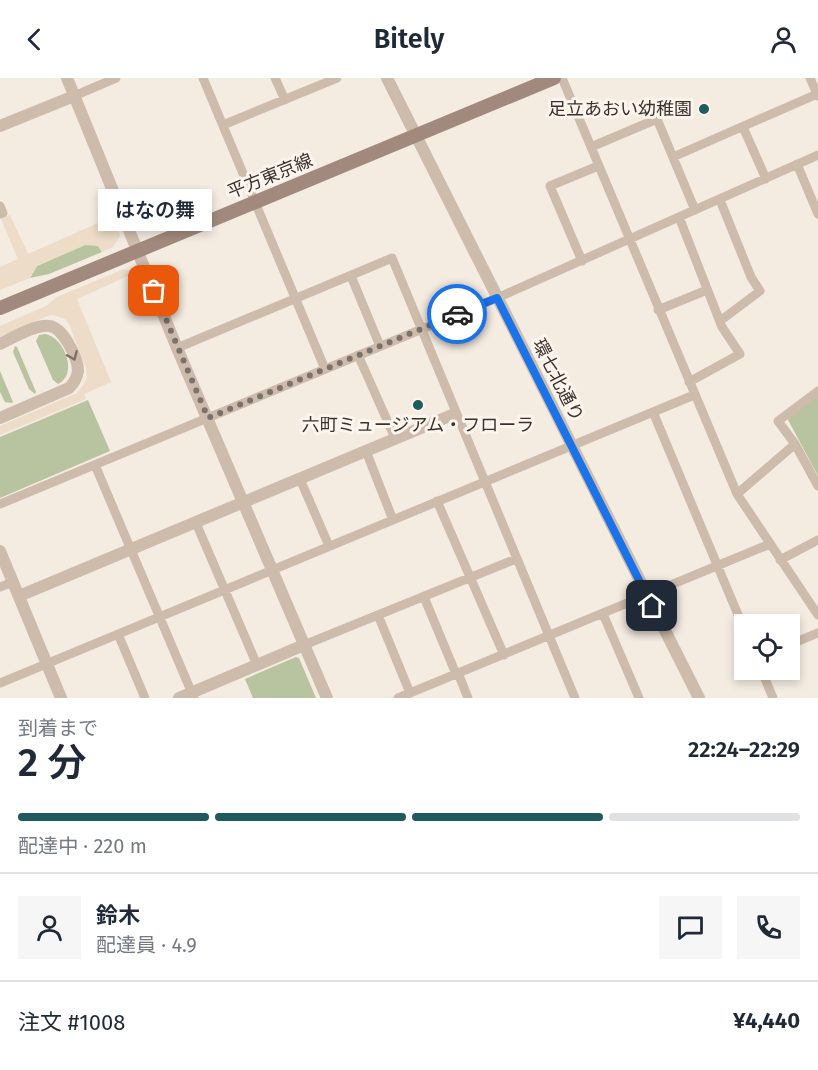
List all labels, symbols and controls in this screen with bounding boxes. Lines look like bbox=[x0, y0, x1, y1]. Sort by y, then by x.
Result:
icon: back bbox=[18, 23, 51, 56]
text: Bitely bbox=[374, 23, 444, 55]
icon: person bbox=[767, 23, 800, 56]
place label: 足立あおい幼稚園 bbox=[548, 98, 692, 120]
marker: 足立あおい幼稚園 bbox=[697, 102, 711, 116]
street label: 平方東京線 bbox=[224, 149, 316, 203]
callout: はなの舞 bbox=[97, 189, 211, 231]
text: はなの舞 bbox=[115, 198, 195, 222]
pin bbox=[128, 265, 179, 316]
icon: bag bbox=[137, 274, 170, 307]
courier bbox=[427, 284, 487, 344]
icon: car bbox=[441, 298, 474, 331]
street label: 環七北通り bbox=[528, 335, 588, 425]
one-way arrow bbox=[66, 349, 78, 360]
marker: 六町ミュージアム・フローラ bbox=[411, 398, 425, 412]
place label: 六町ミュージアム・フローラ bbox=[302, 414, 534, 436]
pin bbox=[626, 580, 677, 631]
icon: home bbox=[635, 589, 668, 622]
map controls bbox=[734, 614, 800, 680]
button: locate bbox=[734, 614, 800, 680]
text: 到着まで bbox=[18, 716, 98, 740]
text: 22:24–22:29 bbox=[688, 736, 800, 763]
text: 2 分 bbox=[18, 740, 86, 786]
text: 配達中 · 220 m bbox=[18, 834, 147, 858]
button: person bbox=[18, 896, 81, 959]
button: chat bbox=[659, 896, 722, 959]
button: phone bbox=[737, 896, 800, 959]
text: 鈴木 bbox=[96, 902, 140, 929]
text: 配達員 · 4.9 bbox=[96, 933, 197, 957]
text: ¥4,440 bbox=[733, 1007, 800, 1034]
text: 注文 #1008 bbox=[18, 1009, 125, 1036]

